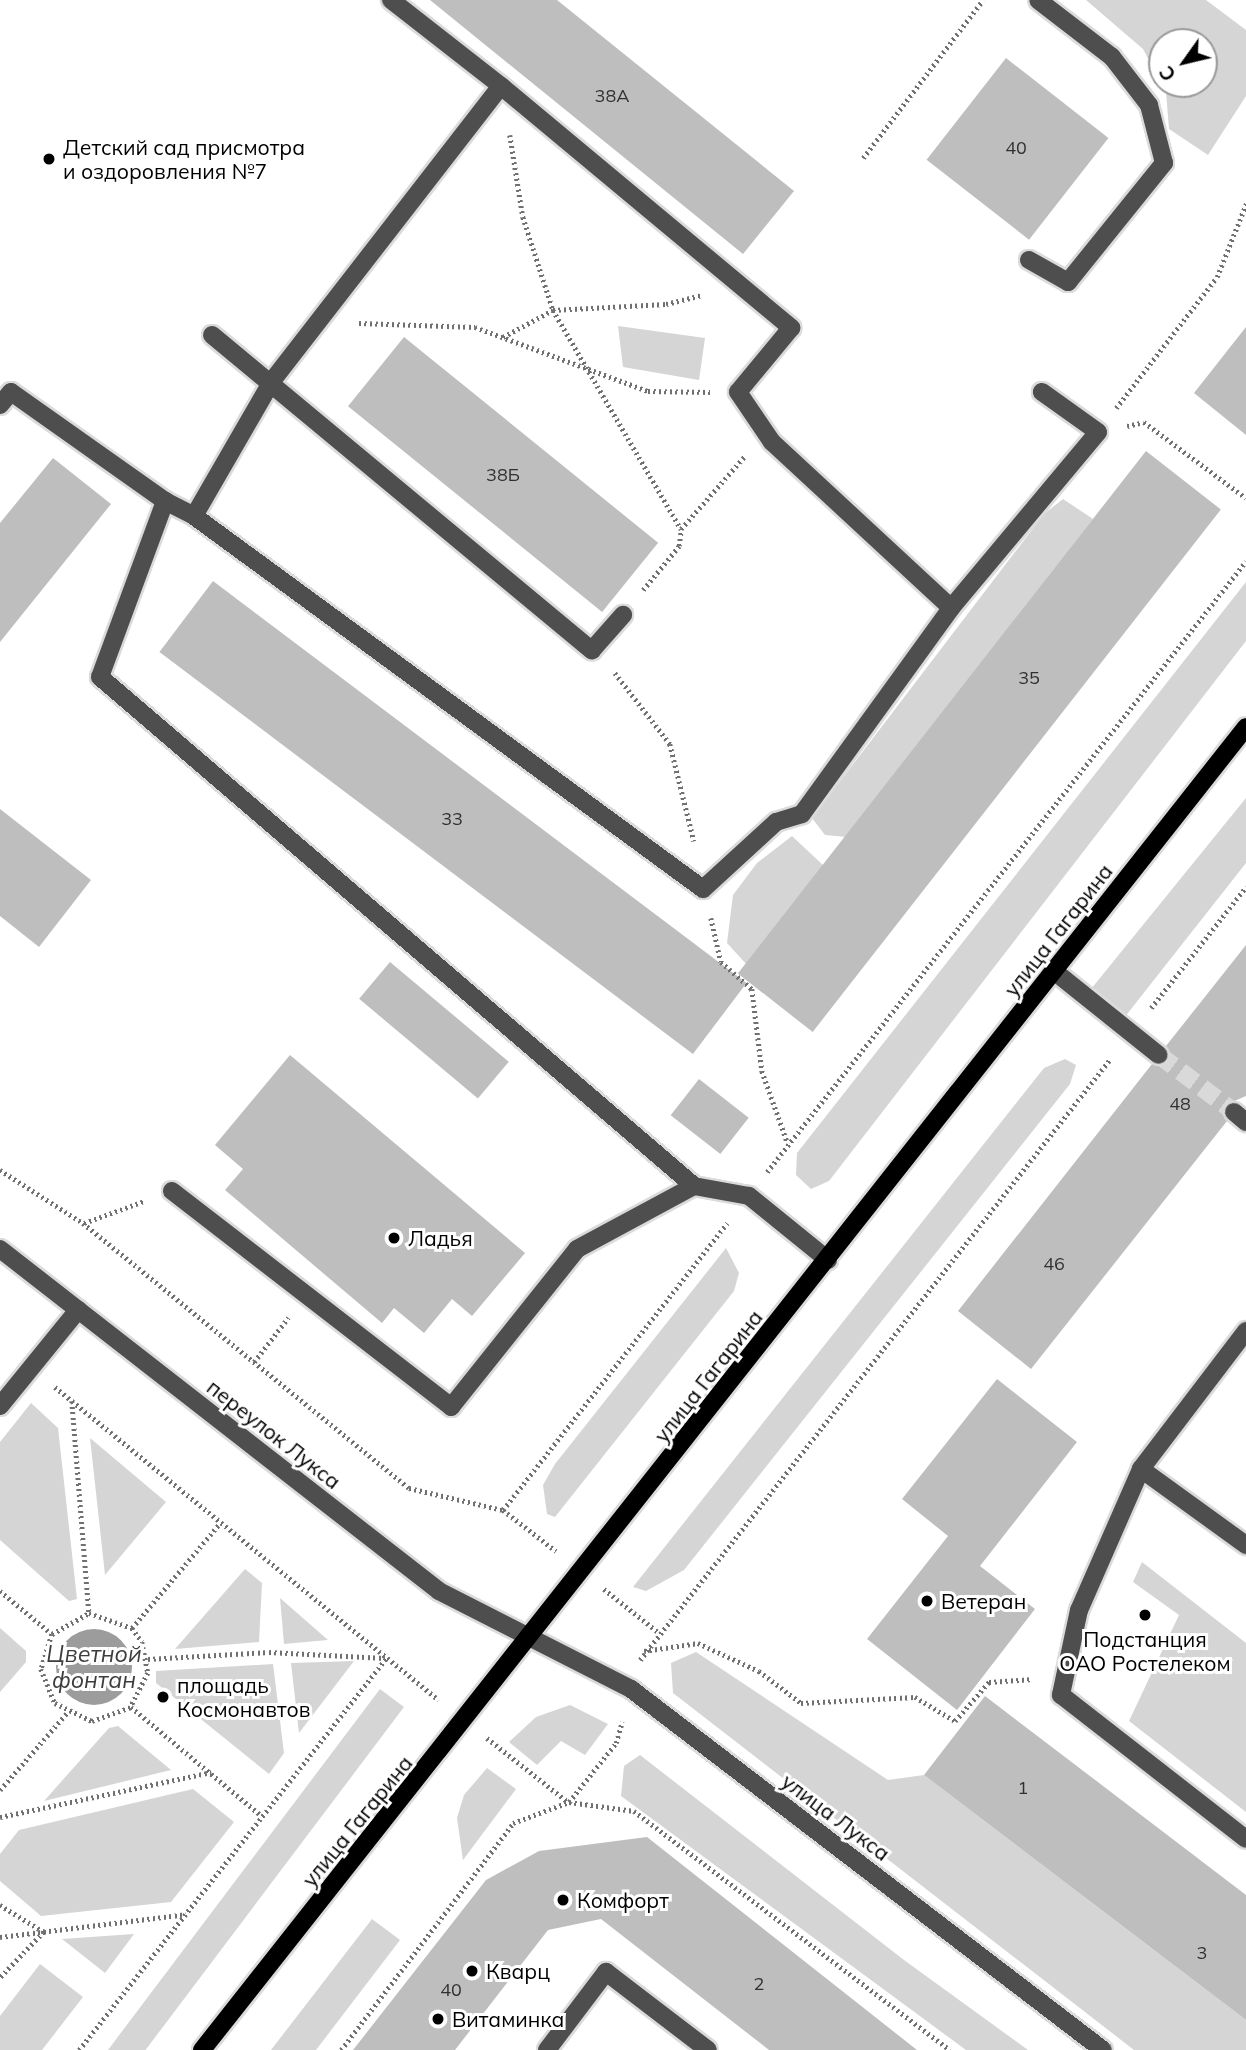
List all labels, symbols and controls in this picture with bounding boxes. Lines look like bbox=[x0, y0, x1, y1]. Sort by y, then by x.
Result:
north arrow bbox=[1148, 28, 1218, 98]
text: С bbox=[1154, 62, 1181, 86]
house number: 38А bbox=[595, 85, 629, 107]
place label: Детский сад присмотра и оздоровления №7 bbox=[63, 134, 305, 184]
house number: 40 bbox=[1005, 137, 1027, 159]
marker: Детский сад присмотра и оздоровления №7 bbox=[41, 151, 57, 167]
house number: 38Б bbox=[486, 464, 520, 486]
house number: 35 bbox=[1018, 667, 1040, 689]
house number: 33 bbox=[441, 808, 463, 830]
street label: улица Гагарина bbox=[998, 859, 1118, 1001]
house number: 48 bbox=[1169, 1093, 1191, 1115]
place label: Ладья bbox=[408, 1225, 473, 1251]
marker: Ладья bbox=[386, 1230, 402, 1246]
house number: 46 bbox=[1043, 1253, 1065, 1275]
street label: улица Гагарина bbox=[648, 1305, 768, 1447]
street label: переулок Лукса bbox=[202, 1374, 346, 1494]
place label: Ветеран bbox=[941, 1588, 1026, 1614]
marker: Ветеран bbox=[919, 1593, 935, 1609]
marker: Подстанция ОАО Ростелеком bbox=[1137, 1607, 1153, 1623]
place label: Подстанция ОАО Ростелеком bbox=[1059, 1626, 1231, 1676]
water label: Цветной фонтан bbox=[46, 1640, 142, 1694]
place label: площадь Космонавтов bbox=[177, 1672, 311, 1722]
marker: площадь Космонавтов bbox=[155, 1689, 171, 1705]
street label: улица Гагарина bbox=[297, 1750, 417, 1892]
street label: улица Лукса bbox=[777, 1768, 895, 1866]
house number: 1 bbox=[1018, 1777, 1028, 1799]
place label: Комфорт bbox=[577, 1887, 669, 1913]
marker: Комфорт bbox=[555, 1892, 571, 1908]
house number: 3 bbox=[1197, 1942, 1207, 1964]
place label: Кварц bbox=[486, 1958, 550, 1984]
marker: Кварц bbox=[464, 1963, 480, 1979]
house number: 2 bbox=[754, 1973, 764, 1995]
house number: 40 bbox=[440, 1979, 462, 2001]
place label: Витаминка bbox=[452, 2006, 564, 2032]
marker: Витаминка bbox=[430, 2011, 446, 2027]

